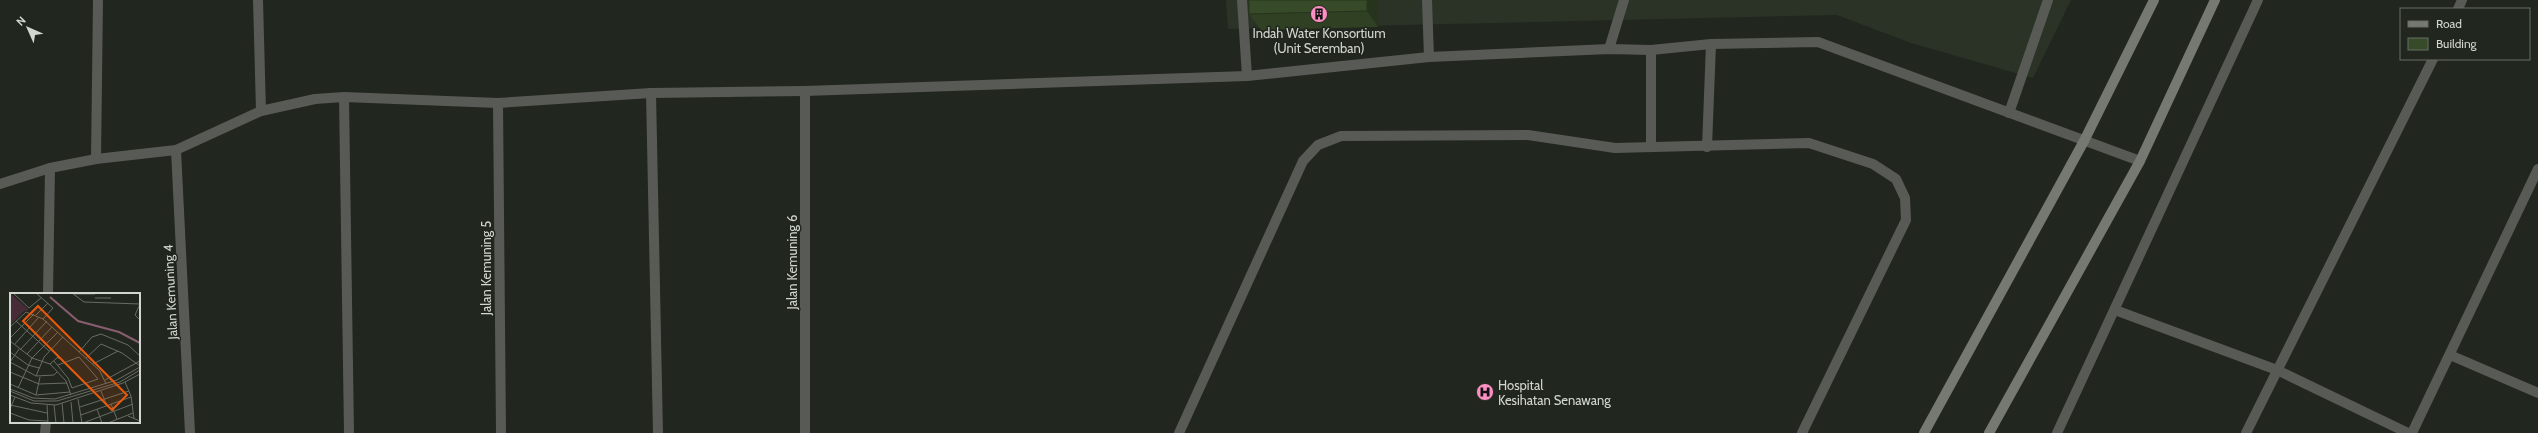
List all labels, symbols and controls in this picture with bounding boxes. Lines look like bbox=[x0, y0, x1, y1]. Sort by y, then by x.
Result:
building icon: Indah Water Konsortium (Unit Seremban) bbox=[1309, 4, 1329, 24]
north arrow bbox=[8, 8, 48, 48]
legend bbox=[2400, 8, 2530, 60]
text: N bbox=[13, 13, 29, 29]
text: Road bbox=[2436, 16, 2462, 31]
place label: Indah Water Konsortium (Unit Seremban) bbox=[1252, 25, 1386, 56]
text: Building bbox=[2436, 36, 2478, 51]
street label: Jalan Kemuning 6 bbox=[784, 215, 800, 310]
street label: Jalan Kemuning 5 bbox=[478, 221, 494, 316]
street label: Jalan Kemuning 4 bbox=[160, 244, 181, 341]
inset map bbox=[10, 293, 140, 423]
place label: Hospital Kesihatan Senawang bbox=[1498, 377, 1611, 408]
hospital icon: Hospital Kesihatan Senawang bbox=[1475, 382, 1495, 402]

